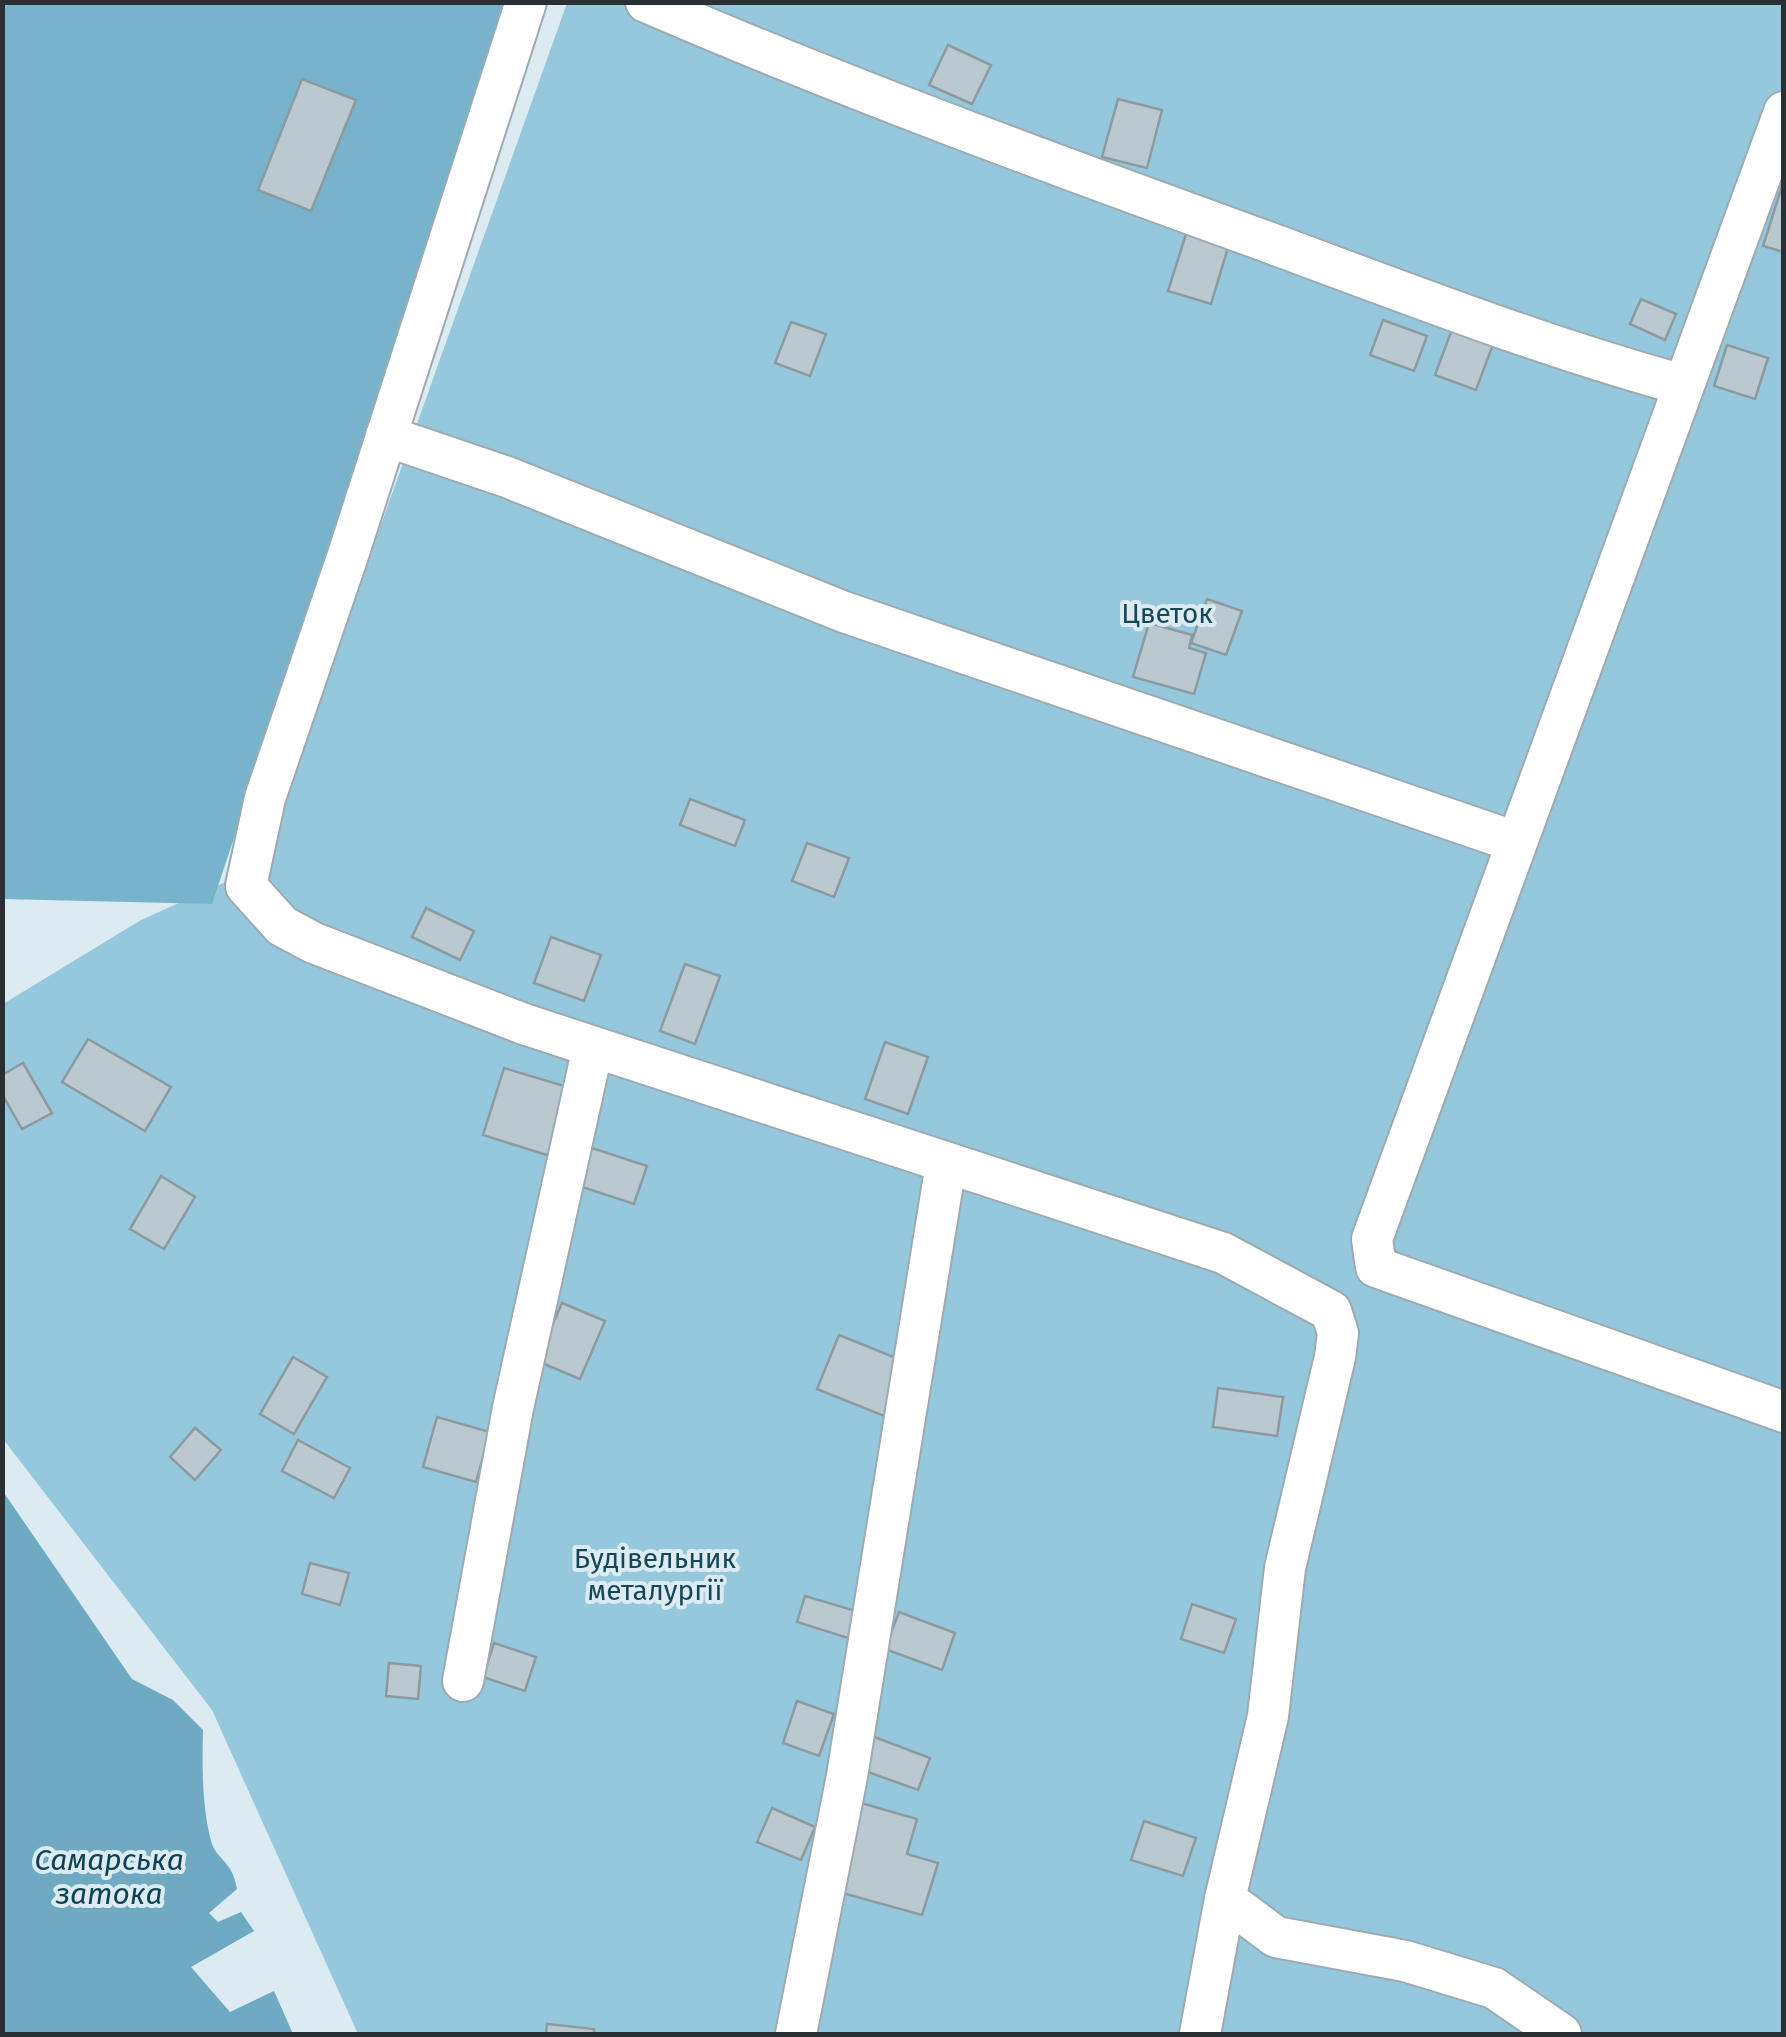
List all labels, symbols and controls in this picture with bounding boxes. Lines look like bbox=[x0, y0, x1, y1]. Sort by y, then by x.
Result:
park label: Цветок bbox=[1121, 597, 1213, 630]
park label: Будівельник металургії bbox=[574, 1542, 737, 1607]
water label: Самарська затока bbox=[34, 1842, 184, 1912]

